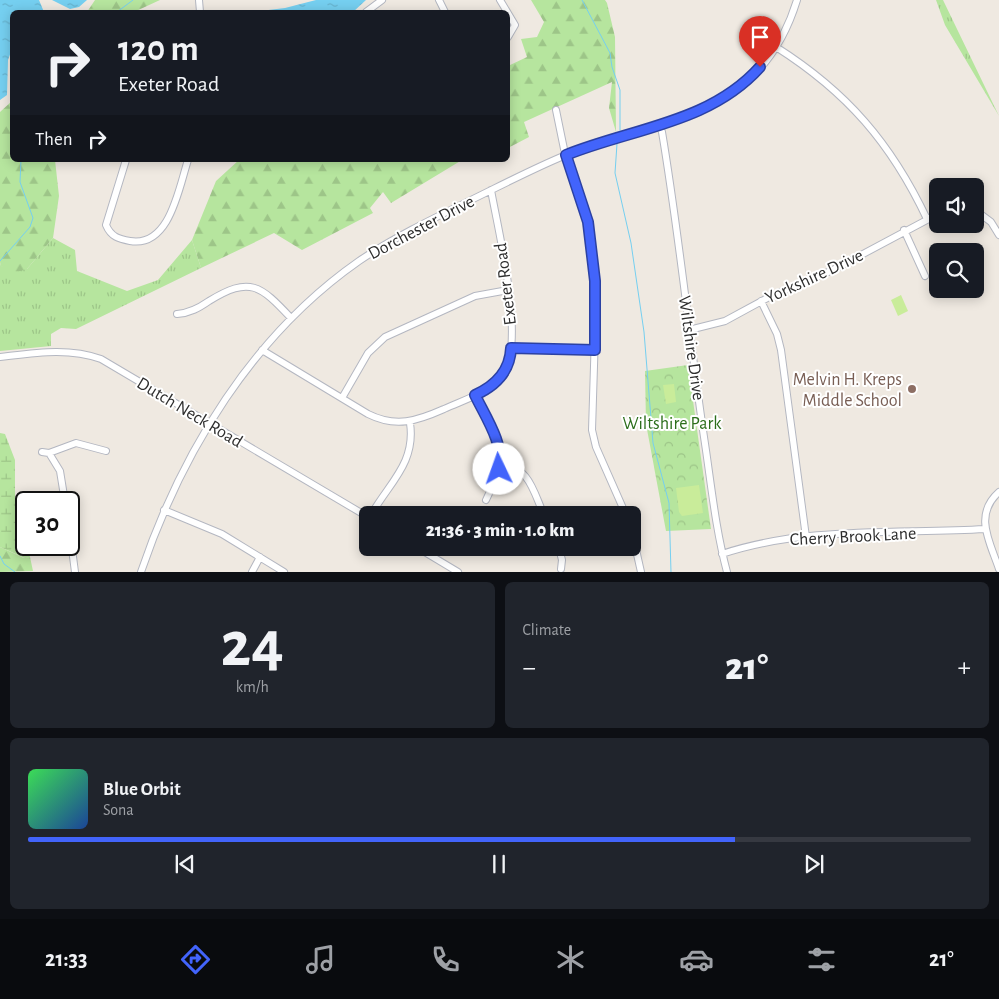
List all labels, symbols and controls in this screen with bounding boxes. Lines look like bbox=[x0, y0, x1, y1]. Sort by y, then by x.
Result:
pin bbox=[739, 16, 781, 67]
icon: arrive bbox=[746, 23, 774, 51]
icon: right bbox=[35, 30, 100, 95]
text: 120 m bbox=[118, 32, 199, 67]
text: Exeter Road bbox=[118, 73, 219, 95]
icon: right bbox=[83, 125, 111, 153]
text: Then bbox=[35, 130, 73, 149]
map controls bbox=[929, 178, 984, 298]
button: sound bbox=[929, 178, 984, 233]
street label: Dorchester Drive bbox=[365, 192, 477, 263]
street label: Exeter Road bbox=[492, 242, 520, 326]
button: search bbox=[929, 243, 984, 298]
street label: Yorkshire Drive bbox=[763, 246, 866, 307]
street label: Wiltshire Drive bbox=[675, 295, 707, 402]
place label: Melvin H. Kreps Middle School bbox=[793, 371, 902, 410]
street label: Dutch Neck Road bbox=[134, 374, 245, 451]
marker: Melvin H. Kreps Middle School bbox=[906, 383, 918, 395]
park label: Wiltshire Park bbox=[622, 415, 722, 433]
position arrow bbox=[472, 442, 524, 494]
speed limit sign: 30 bbox=[15, 491, 80, 556]
text: 21:36 · 3 min · 1.0 km bbox=[426, 521, 574, 540]
street label: Cherry Brook Lane bbox=[789, 525, 917, 549]
text: 24 bbox=[221, 613, 284, 678]
text: Climate bbox=[523, 622, 571, 638]
text: 21° bbox=[725, 649, 768, 687]
text: − bbox=[523, 654, 536, 682]
text: + bbox=[958, 654, 971, 682]
text: km/h bbox=[236, 679, 269, 695]
text: Blue Orbit bbox=[103, 780, 181, 799]
text: Sona bbox=[103, 802, 134, 818]
icon: previous bbox=[171, 850, 199, 878]
icon: pause bbox=[485, 850, 513, 878]
icon: next bbox=[800, 850, 828, 878]
icon: directions bbox=[178, 942, 213, 977]
icon: music bbox=[303, 942, 338, 977]
icon: phone bbox=[428, 942, 463, 977]
icon: climate bbox=[553, 942, 588, 977]
icon: car bbox=[679, 942, 714, 977]
icon: filters bbox=[804, 942, 839, 977]
text: 21:33 bbox=[45, 948, 87, 970]
text: 21° bbox=[929, 948, 954, 970]

